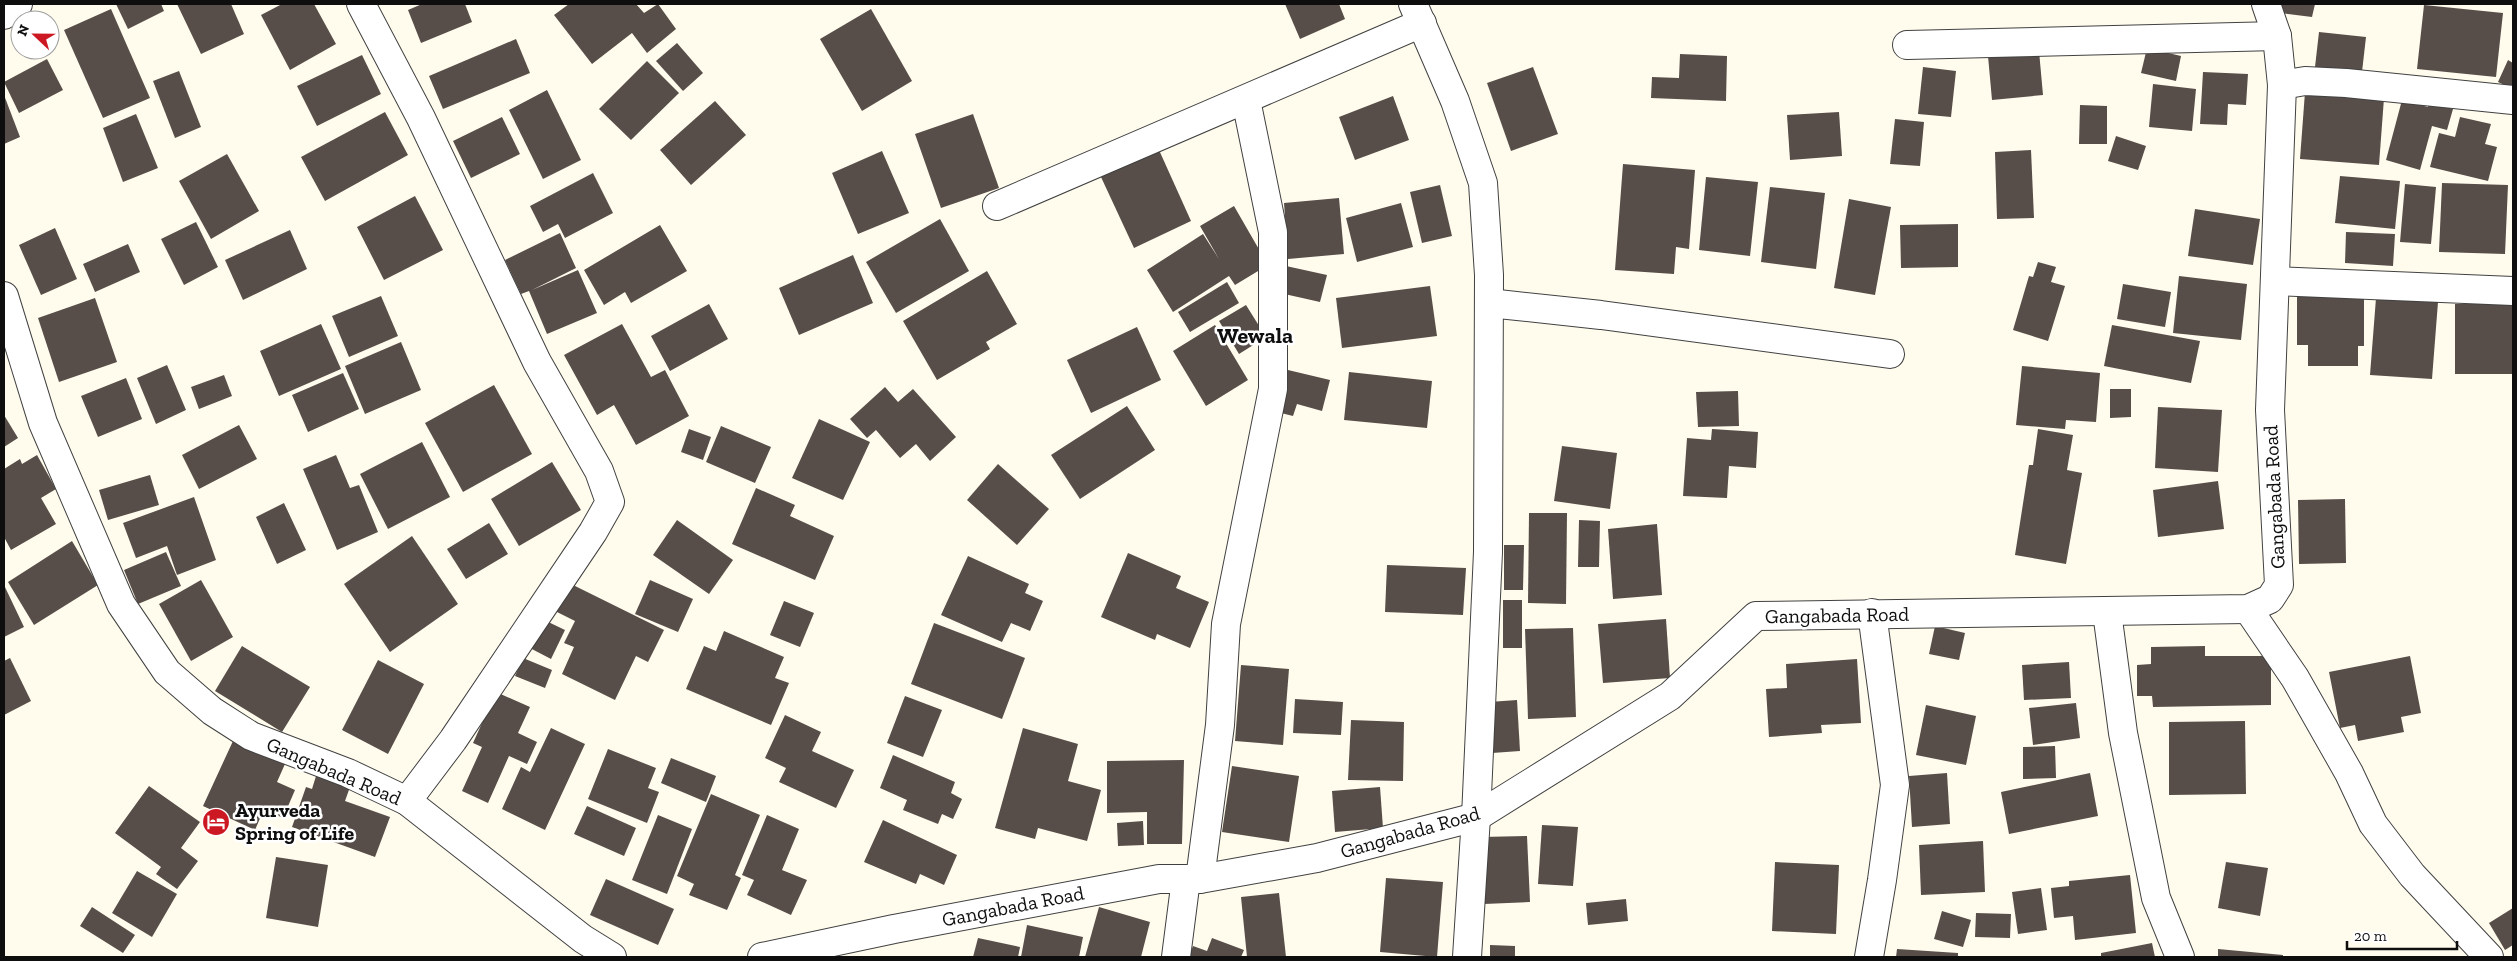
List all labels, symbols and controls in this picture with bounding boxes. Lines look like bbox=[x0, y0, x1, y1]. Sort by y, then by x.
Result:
north arrow bbox=[10, 10, 60, 60]
text: N bbox=[14, 22, 33, 38]
district label: Wewala bbox=[1217, 322, 1293, 349]
street label: Gangabada Road bbox=[2258, 424, 2290, 570]
street label: Gangabada Road bbox=[1765, 602, 1909, 628]
street label: Gangabada Road bbox=[263, 732, 405, 810]
place label: Ayurveda Spring of Life bbox=[235, 798, 355, 845]
street label: Gangabada Road bbox=[1337, 801, 1483, 863]
hotel icon: Ayurveda Spring of Life bbox=[201, 807, 231, 837]
street label: Gangabada Road bbox=[940, 880, 1086, 932]
scale bar bbox=[2347, 918, 2457, 950]
text: 20 m bbox=[2354, 927, 2387, 945]

